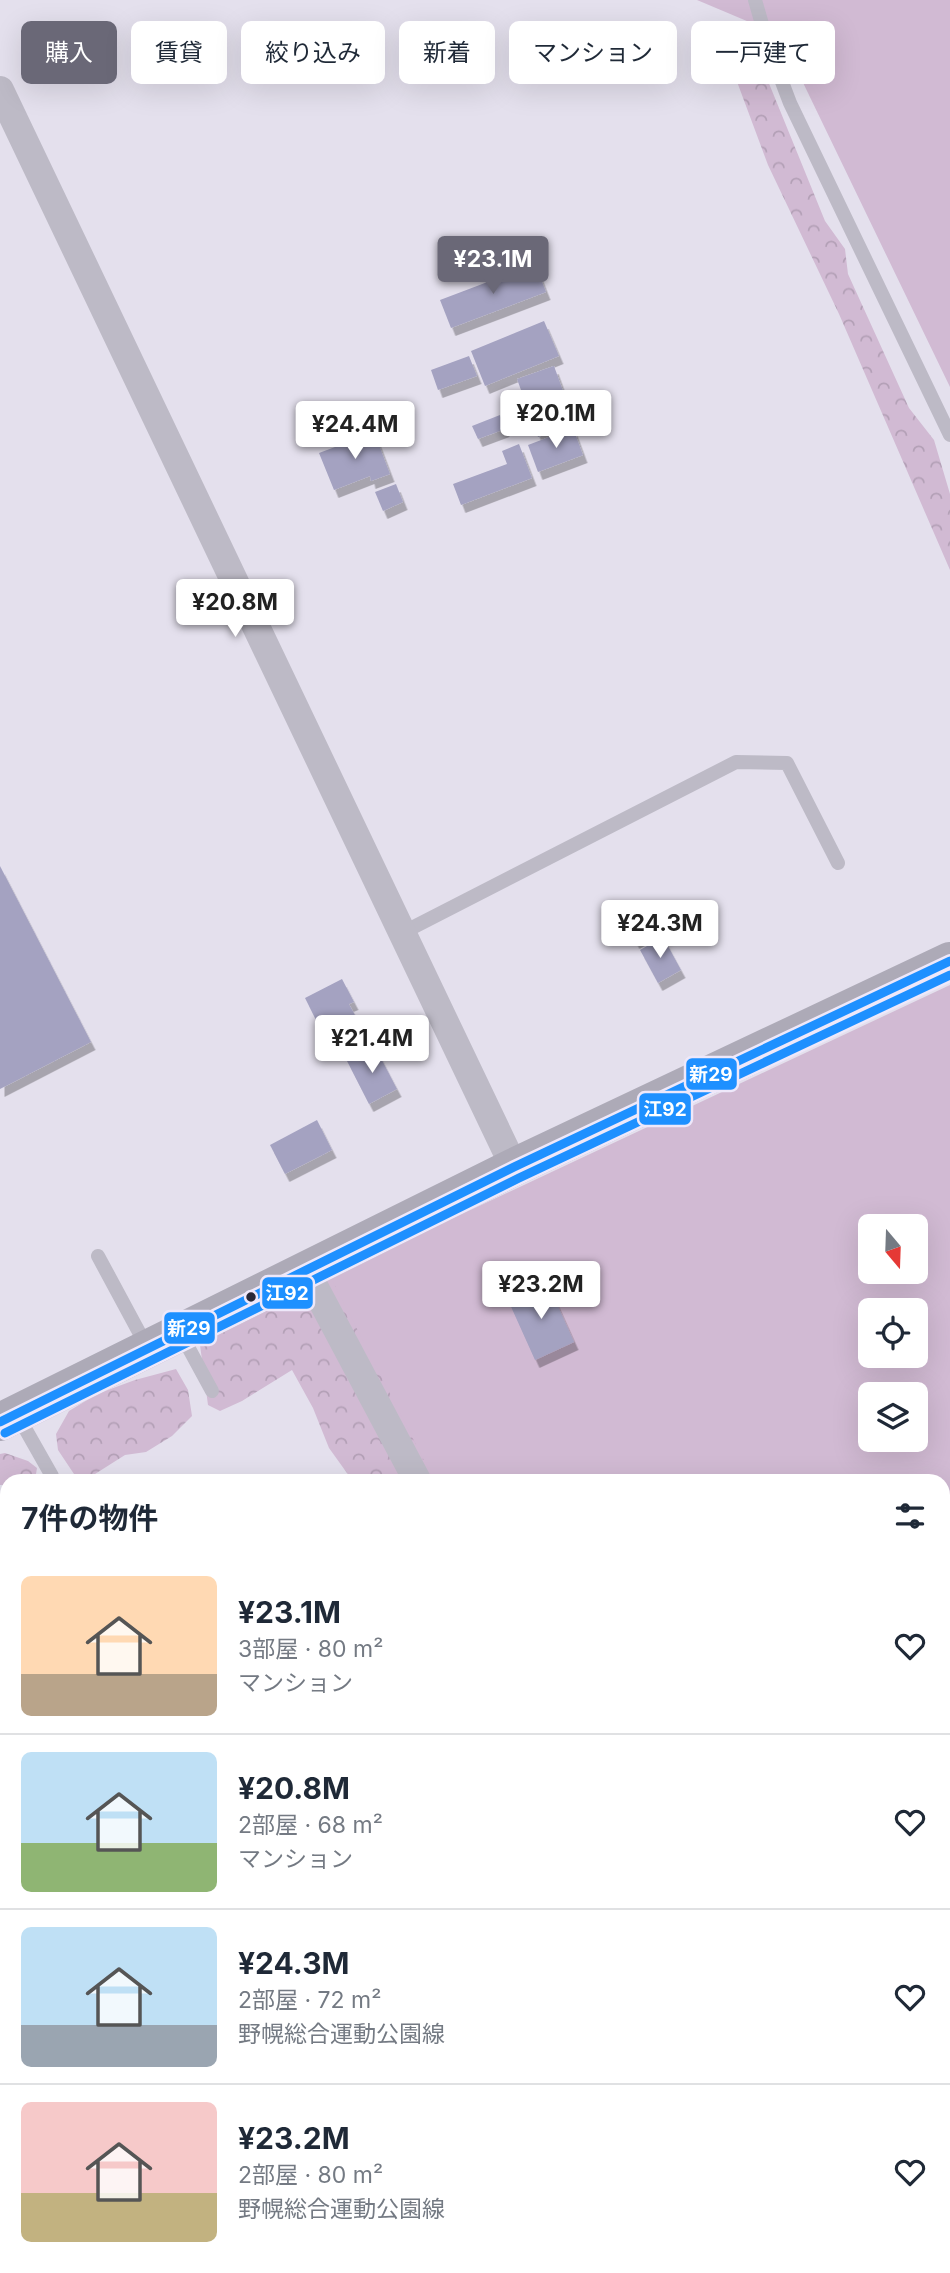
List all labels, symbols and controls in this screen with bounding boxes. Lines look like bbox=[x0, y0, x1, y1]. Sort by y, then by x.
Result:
chip: 購入 bbox=[21, 21, 117, 84]
chip: 賃貸 bbox=[131, 21, 227, 84]
chip: 絞り込み bbox=[241, 21, 385, 84]
chip: 新着 bbox=[399, 21, 495, 84]
chip: マンション bbox=[509, 21, 677, 84]
chip: 一戸建て bbox=[691, 21, 835, 84]
pin: ¥23.1M bbox=[436, 236, 550, 296]
text: ¥23.1M bbox=[454, 245, 532, 273]
pin: ¥20.1M bbox=[499, 391, 613, 450]
text: ¥20.1M bbox=[516, 399, 596, 427]
pin: ¥24.4M bbox=[298, 402, 412, 461]
text: ¥24.4M bbox=[312, 410, 398, 438]
pin: ¥20.8M bbox=[178, 580, 292, 639]
text: ¥20.8M bbox=[192, 588, 278, 616]
pin: ¥24.3M bbox=[603, 900, 717, 960]
text: ¥24.3M bbox=[617, 909, 703, 937]
pin: ¥21.4M bbox=[315, 1016, 429, 1075]
text: ¥21.4M bbox=[331, 1024, 413, 1052]
line badge: 新29 bbox=[685, 1057, 738, 1091]
text: 新29 bbox=[689, 1063, 733, 1086]
line badge: 江92 bbox=[638, 1092, 692, 1126]
text: 江92 bbox=[643, 1098, 687, 1121]
north arrow bbox=[858, 1214, 928, 1284]
map controls bbox=[858, 1214, 928, 1452]
pin: ¥23.2M bbox=[484, 1262, 598, 1321]
text: ¥23.2M bbox=[498, 1270, 584, 1298]
line badge: 江92 bbox=[261, 1276, 314, 1310]
text: 江92 bbox=[265, 1282, 309, 1305]
unlabelled marker bbox=[244, 1290, 258, 1304]
button: locate bbox=[858, 1298, 928, 1368]
line badge: 新29 bbox=[163, 1311, 216, 1345]
text: 新29 bbox=[167, 1317, 211, 1340]
button: layers bbox=[858, 1382, 928, 1452]
icon: filters bbox=[891, 1497, 929, 1535]
text: 7件の物件 bbox=[21, 1500, 158, 1536]
text: ¥23.1M bbox=[238, 1594, 341, 1630]
icon: home bbox=[77, 1604, 161, 1688]
icon: heart bbox=[891, 1627, 929, 1665]
text: 3部屋 · 80 m² bbox=[238, 1635, 383, 1663]
text: マンション bbox=[238, 1669, 353, 1697]
text: ¥20.8M bbox=[238, 1770, 350, 1806]
icon: home bbox=[77, 1780, 161, 1864]
icon: heart bbox=[891, 1803, 929, 1841]
text: 2部屋 · 68 m² bbox=[238, 1811, 383, 1839]
text: マンション bbox=[238, 1845, 353, 1873]
text: ¥24.3M bbox=[238, 1945, 349, 1981]
icon: home bbox=[77, 1955, 161, 2039]
icon: heart bbox=[891, 1978, 929, 2016]
text: 2部屋 · 72 m² bbox=[238, 1986, 381, 2014]
text: 野幌総合運動公園線 bbox=[238, 2020, 445, 2048]
text: ¥23.2M bbox=[238, 2120, 350, 2156]
icon: home bbox=[77, 2130, 161, 2214]
icon: heart bbox=[891, 2153, 929, 2191]
text: 2部屋 · 80 m² bbox=[238, 2161, 383, 2189]
text: 野幌総合運動公園線 bbox=[238, 2195, 445, 2223]

